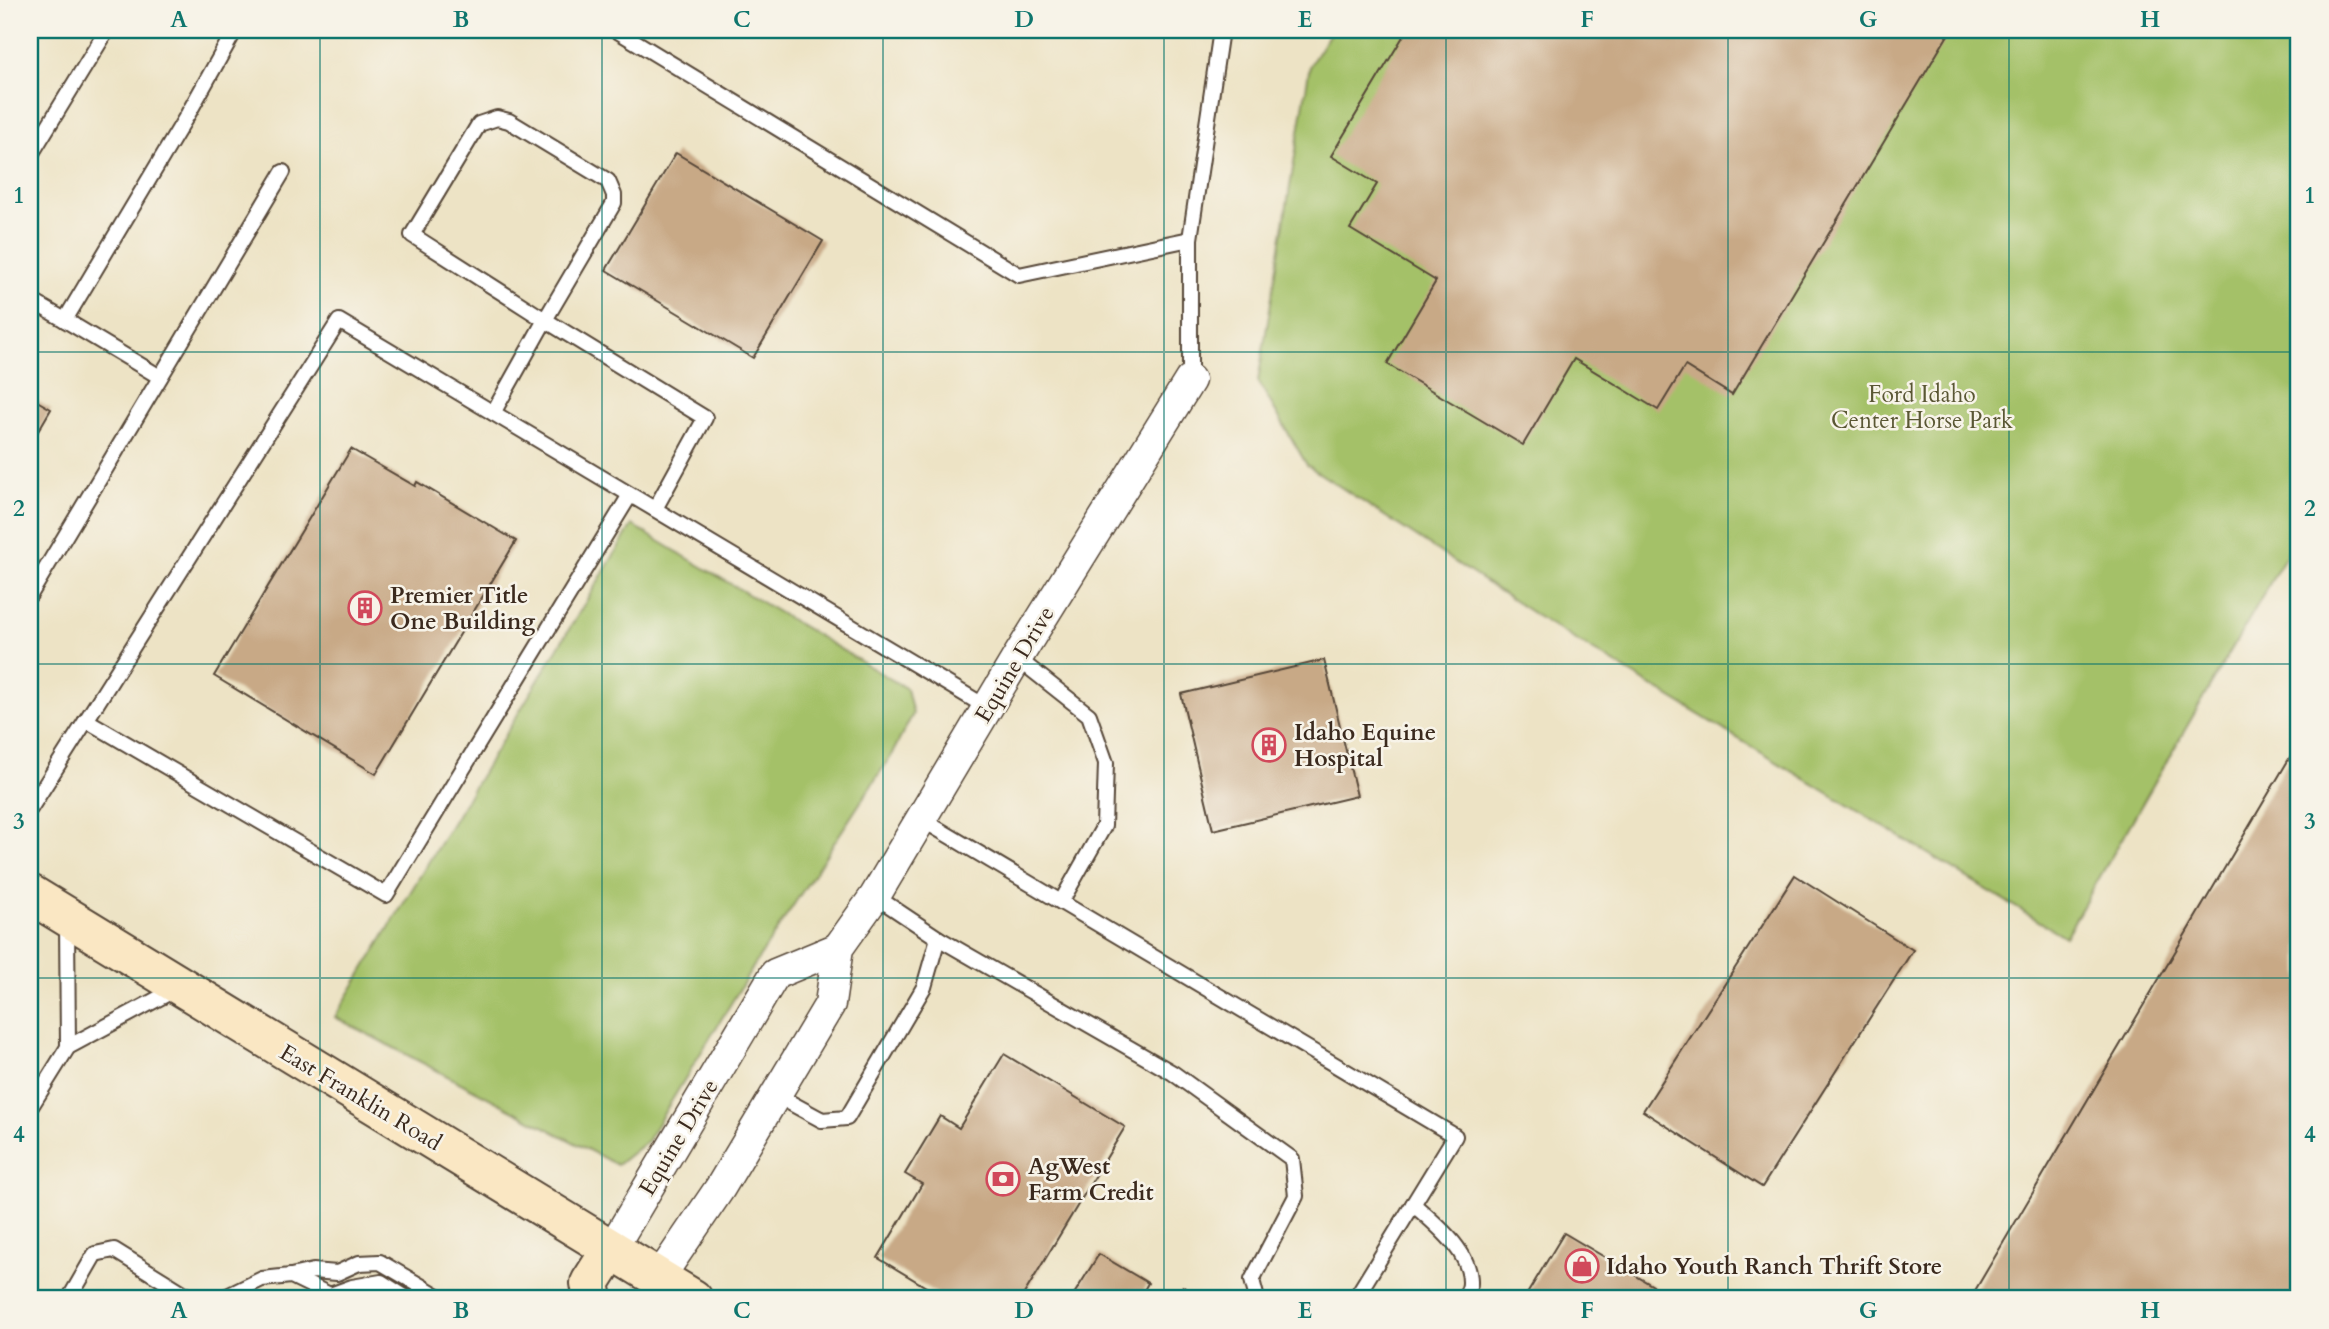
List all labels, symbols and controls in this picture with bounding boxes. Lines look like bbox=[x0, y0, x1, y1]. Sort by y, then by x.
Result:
text: A bbox=[170, 4, 188, 35]
text: B bbox=[453, 4, 469, 35]
text: C bbox=[733, 4, 751, 35]
text: D bbox=[1014, 4, 1034, 35]
text: E bbox=[1298, 4, 1312, 35]
text: F bbox=[1580, 4, 1594, 35]
text: G bbox=[1859, 4, 1878, 35]
text: H bbox=[2140, 4, 2160, 35]
text: 1 bbox=[13, 180, 25, 211]
text: 1 bbox=[2304, 180, 2316, 211]
park label: Ford Idaho Center Horse Park bbox=[1831, 379, 2014, 436]
text: 2 bbox=[13, 493, 25, 524]
text: 2 bbox=[2304, 493, 2316, 524]
place label: Premier Title One Building bbox=[390, 580, 536, 637]
building icon: Premier Title One Building bbox=[346, 589, 384, 627]
street label: Equine Drive bbox=[967, 600, 1061, 728]
place label: Idaho Equine Hospital bbox=[1294, 717, 1436, 774]
building icon: Idaho Equine Hospital bbox=[1250, 726, 1288, 764]
text: 3 bbox=[13, 806, 25, 837]
text: 3 bbox=[2304, 806, 2316, 837]
street label: East Franklin Road bbox=[274, 1037, 448, 1159]
street label: Equine Drive bbox=[631, 1073, 725, 1201]
text: 4 bbox=[13, 1119, 25, 1150]
text: 4 bbox=[2304, 1119, 2316, 1150]
place label: AgWest Farm Credit bbox=[1028, 1151, 1154, 1208]
bank icon: AgWest Farm Credit bbox=[984, 1160, 1022, 1198]
shop icon: Idaho Youth Ranch Thrift Store bbox=[1563, 1247, 1601, 1285]
place label: Idaho Youth Ranch Thrift Store bbox=[1606, 1251, 1942, 1282]
text: A bbox=[170, 1295, 188, 1326]
text: B bbox=[453, 1295, 469, 1326]
text: C bbox=[733, 1295, 751, 1326]
text: D bbox=[1014, 1295, 1034, 1326]
text: E bbox=[1298, 1295, 1312, 1326]
text: F bbox=[1580, 1295, 1594, 1326]
text: G bbox=[1859, 1295, 1878, 1326]
text: H bbox=[2140, 1295, 2160, 1326]

